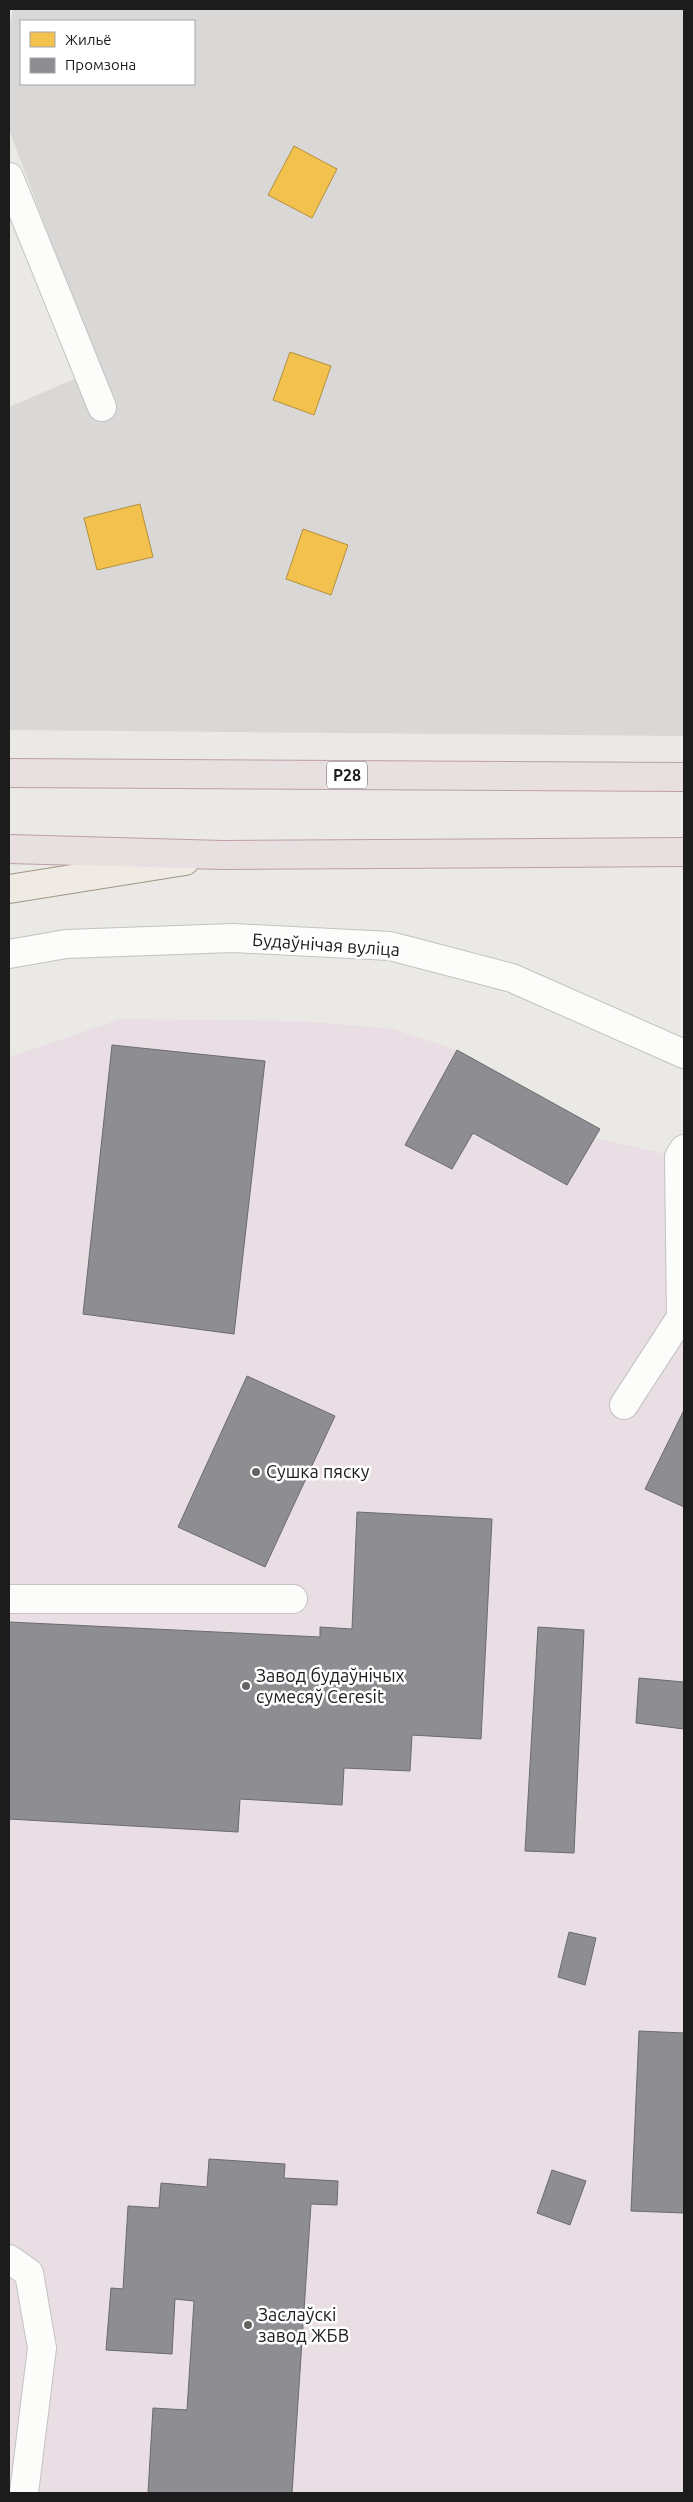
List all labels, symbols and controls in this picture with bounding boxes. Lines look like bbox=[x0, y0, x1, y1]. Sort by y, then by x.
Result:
legend bbox=[20, 20, 195, 85]
text: Жильё bbox=[65, 31, 112, 48]
text: Промзона bbox=[65, 56, 136, 73]
road number: Р28 bbox=[327, 762, 367, 788]
street label: Будаўнічая вуліца bbox=[251, 929, 401, 959]
place label: Сушка пяску bbox=[266, 1461, 370, 1481]
marker: Сушка пяску bbox=[250, 1466, 262, 1478]
place label: Завод будаўнічых сумесяў Ceresit bbox=[256, 1665, 405, 1706]
marker: Завод будаўнічых сумесяў Ceresit bbox=[240, 1680, 252, 1692]
place label: Заслаўскі завод ЖБВ bbox=[258, 2304, 349, 2345]
marker: Заслаўскі завод ЖБВ bbox=[242, 2319, 254, 2331]

